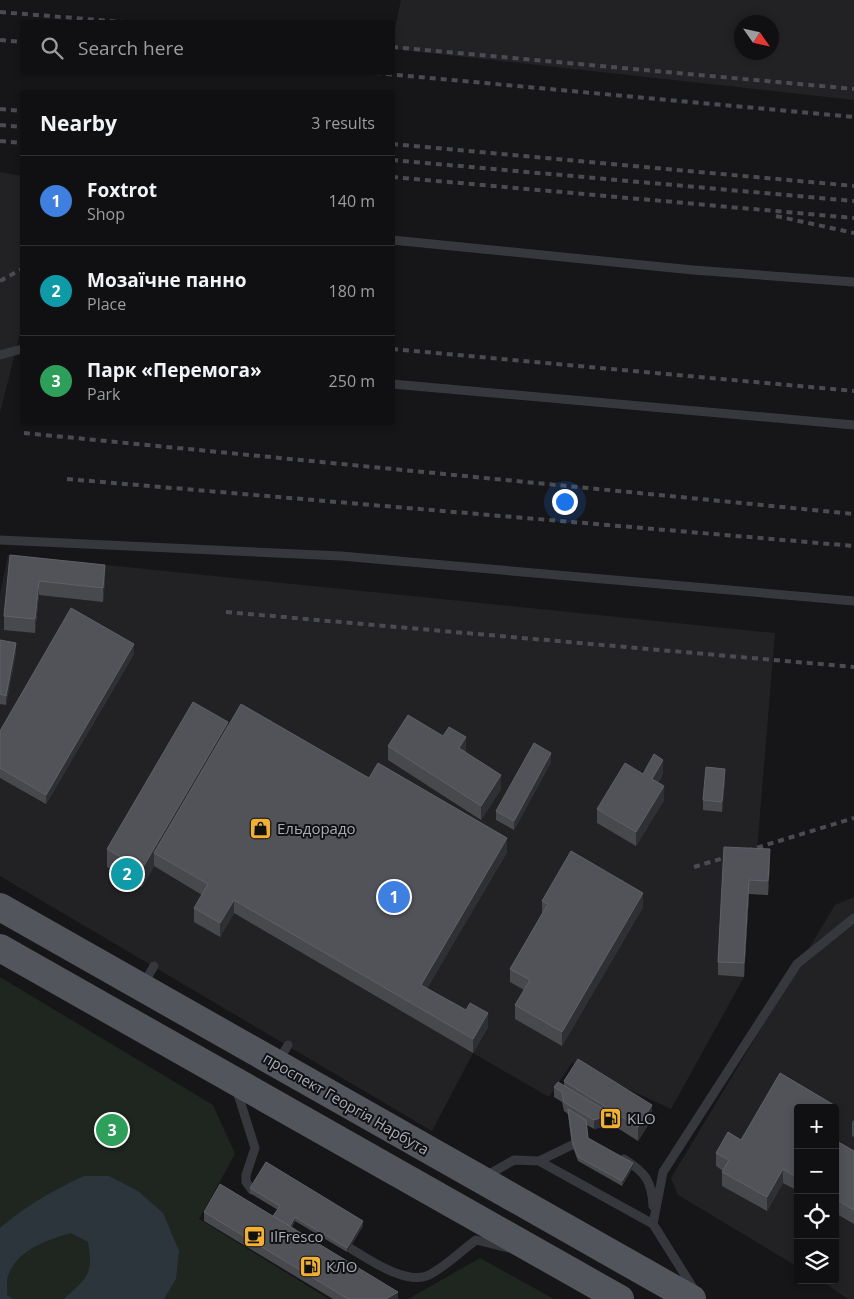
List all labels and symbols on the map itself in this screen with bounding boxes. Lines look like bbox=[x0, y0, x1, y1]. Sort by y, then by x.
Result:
north arrow bbox=[734, 15, 779, 60]
your location bbox=[552, 489, 578, 515]
shop icon: Ельдорадо bbox=[249, 817, 273, 841]
place label: Ельдорадо bbox=[277, 818, 356, 838]
pin: 2 bbox=[111, 855, 143, 893]
pin: 1 bbox=[378, 878, 410, 916]
street label: проспект Георгія Нарбута bbox=[260, 1047, 433, 1159]
fuel station icon: KLO bbox=[599, 1107, 623, 1131]
place label: KLO bbox=[627, 1108, 656, 1128]
pin: 3 bbox=[96, 1111, 128, 1149]
cafe icon: IlFresco bbox=[242, 1225, 266, 1249]
place label: IlFresco bbox=[270, 1226, 324, 1246]
fuel station icon: КЛО bbox=[298, 1255, 322, 1279]
place label: КЛО bbox=[326, 1256, 357, 1276]

